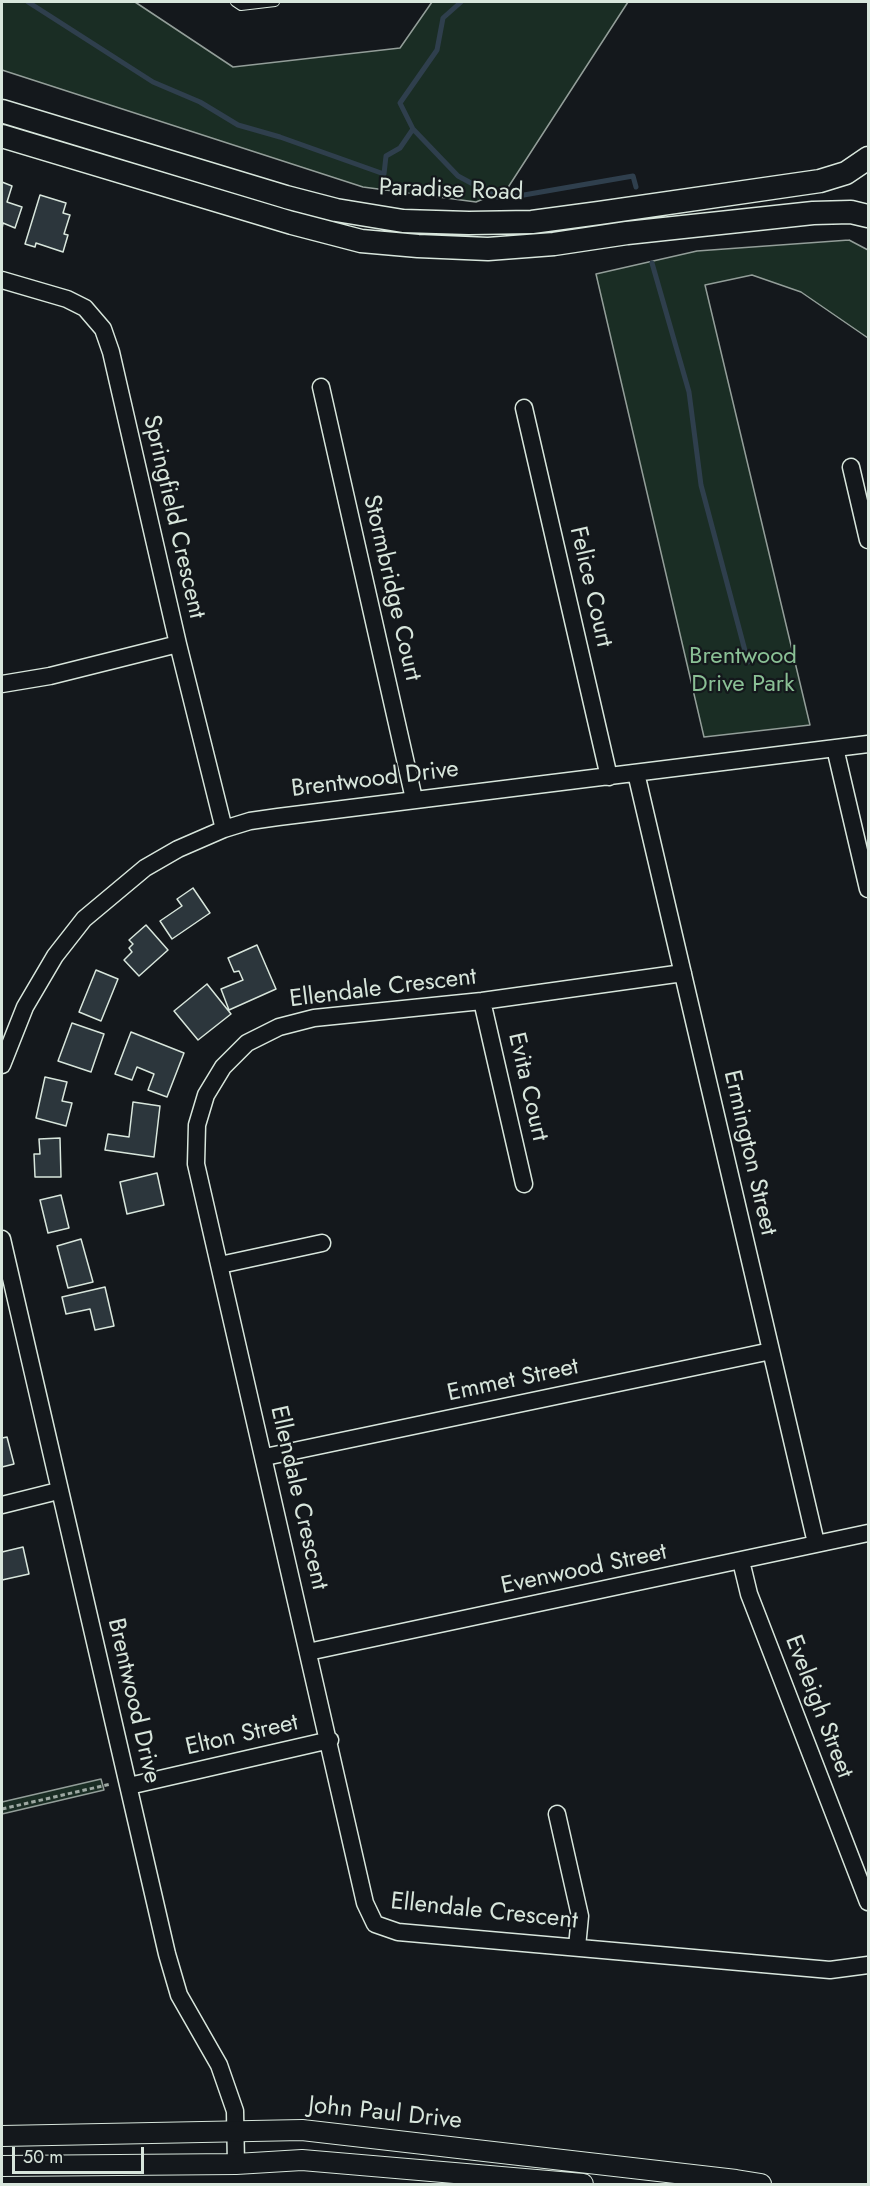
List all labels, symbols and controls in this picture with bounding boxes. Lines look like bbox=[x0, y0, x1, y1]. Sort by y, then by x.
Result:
street label: Paradise Road bbox=[378, 174, 524, 208]
street label: Springfield Crescent bbox=[136, 412, 210, 622]
street label: Stormbridge Court bbox=[356, 492, 426, 684]
street label: Felice Court bbox=[562, 524, 618, 650]
park label: Brentwood Drive Park bbox=[689, 643, 797, 699]
street label: Brentwood Drive bbox=[290, 755, 460, 805]
street label: Ellendale Crescent bbox=[288, 963, 478, 1015]
street label: Evita Court bbox=[501, 1030, 553, 1144]
street label: Ermington Street bbox=[716, 1068, 782, 1238]
street label: Emmet Street bbox=[445, 1353, 581, 1409]
street label: Ellendale Crescent bbox=[263, 1403, 333, 1593]
street label: Evenwood Street bbox=[499, 1538, 669, 1602]
street label: Brentwood Drive bbox=[100, 1616, 166, 1786]
street label: Eveleigh Street bbox=[778, 1632, 858, 1782]
street label: Elton Street bbox=[183, 1709, 301, 1763]
street label: Ellendale Crescent bbox=[389, 1888, 579, 1936]
street label: John Paul Drive bbox=[307, 2092, 463, 2136]
scale bar bbox=[15, 2135, 147, 2173]
text: 50 m bbox=[23, 2144, 63, 2170]

